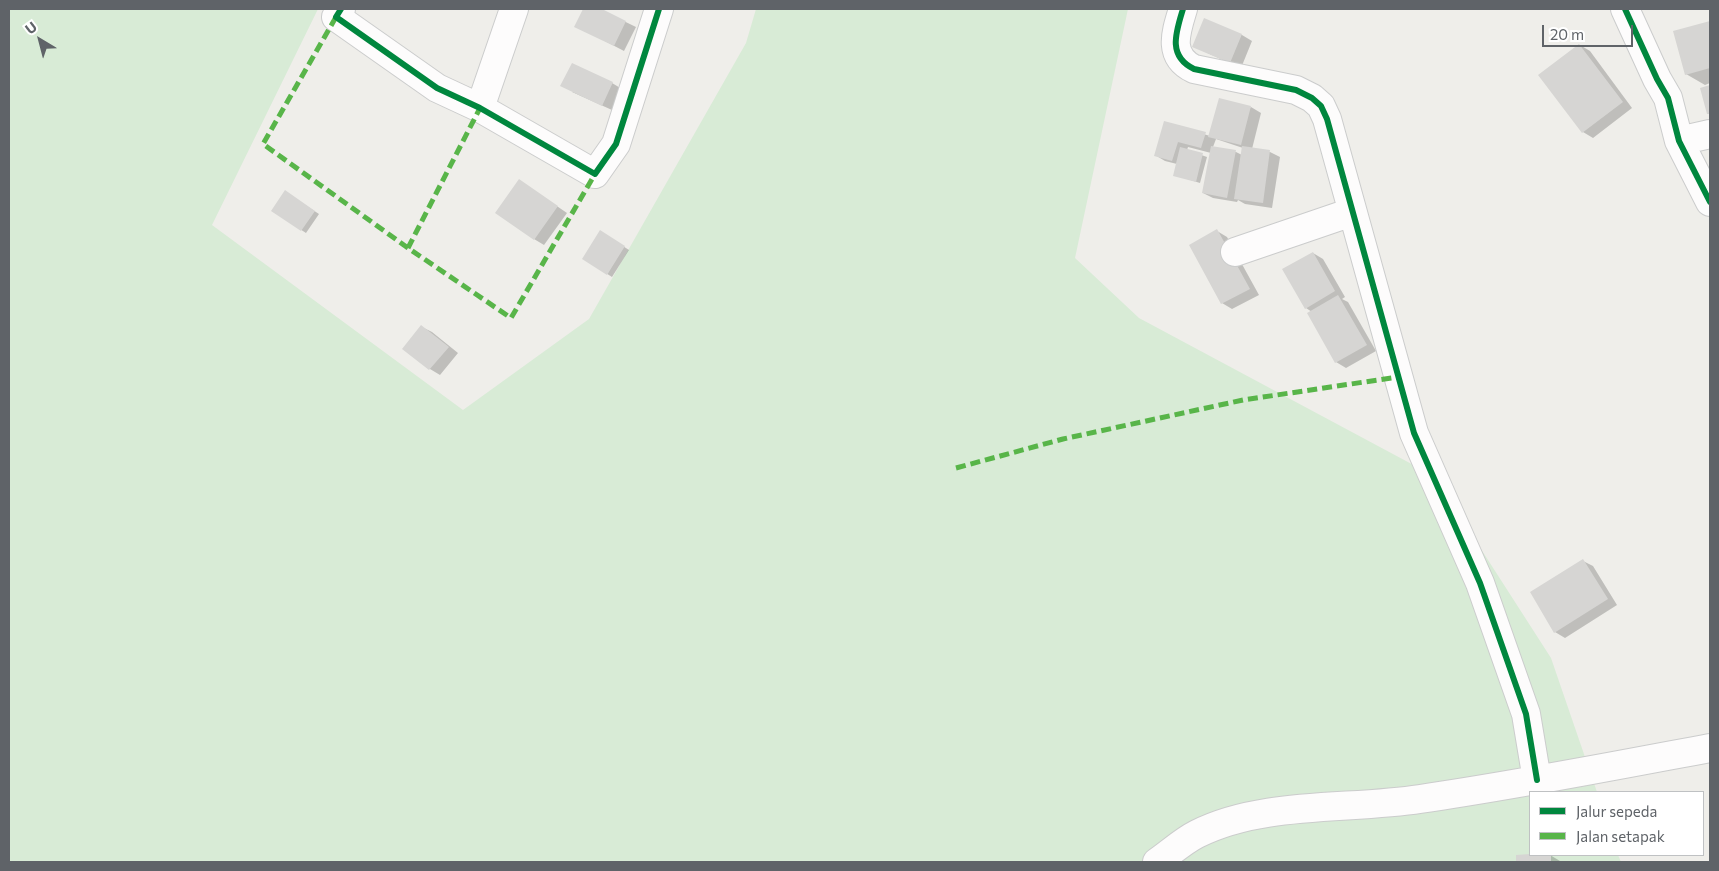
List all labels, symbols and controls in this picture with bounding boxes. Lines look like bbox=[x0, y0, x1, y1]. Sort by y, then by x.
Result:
north arrow bbox=[15, 15, 65, 65]
scale bar bbox=[1544, 15, 1635, 47]
text: U bbox=[21, 18, 40, 37]
text: 20 m bbox=[1550, 25, 1584, 43]
legend bbox=[1529, 791, 1704, 856]
text: Jalur sepeda bbox=[1576, 802, 1657, 820]
text: Jalan setapak bbox=[1576, 827, 1665, 845]

